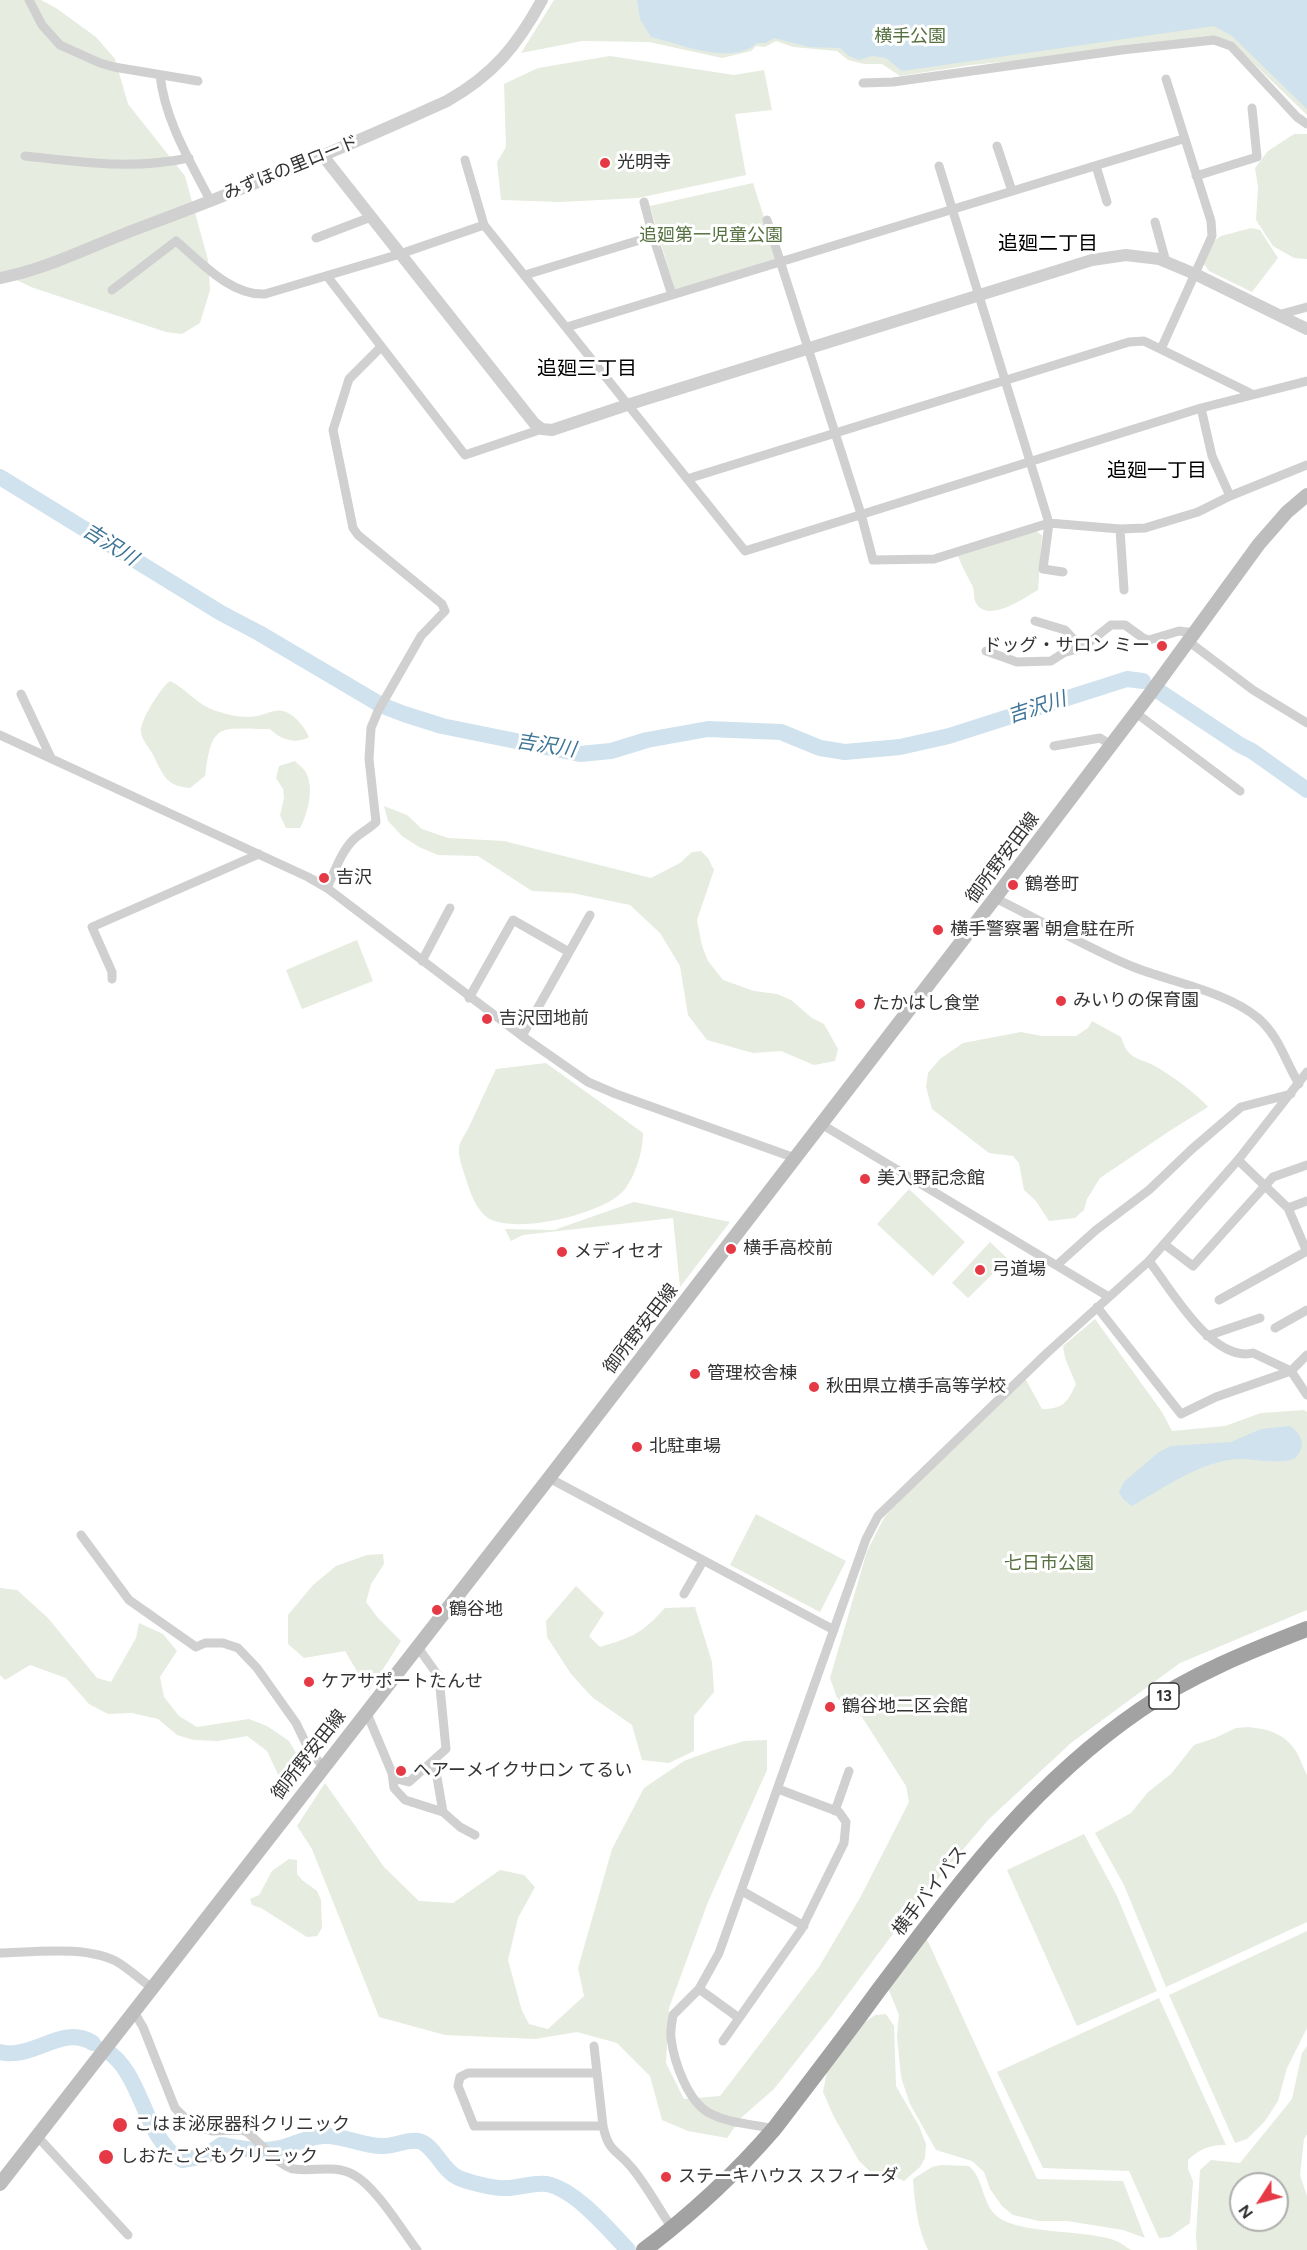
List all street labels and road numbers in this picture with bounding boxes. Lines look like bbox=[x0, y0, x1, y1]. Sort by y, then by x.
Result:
street label: みずほの里ロード bbox=[220, 131, 362, 205]
street label: 御所野安田線 bbox=[962, 808, 1044, 908]
street label: 御所野安田線 bbox=[599, 1280, 683, 1378]
road number: 13 bbox=[1149, 1683, 1179, 1709]
street label: 御所野安田線 bbox=[267, 1706, 351, 1804]
street label: 横手バイパス bbox=[888, 1842, 972, 1940]

